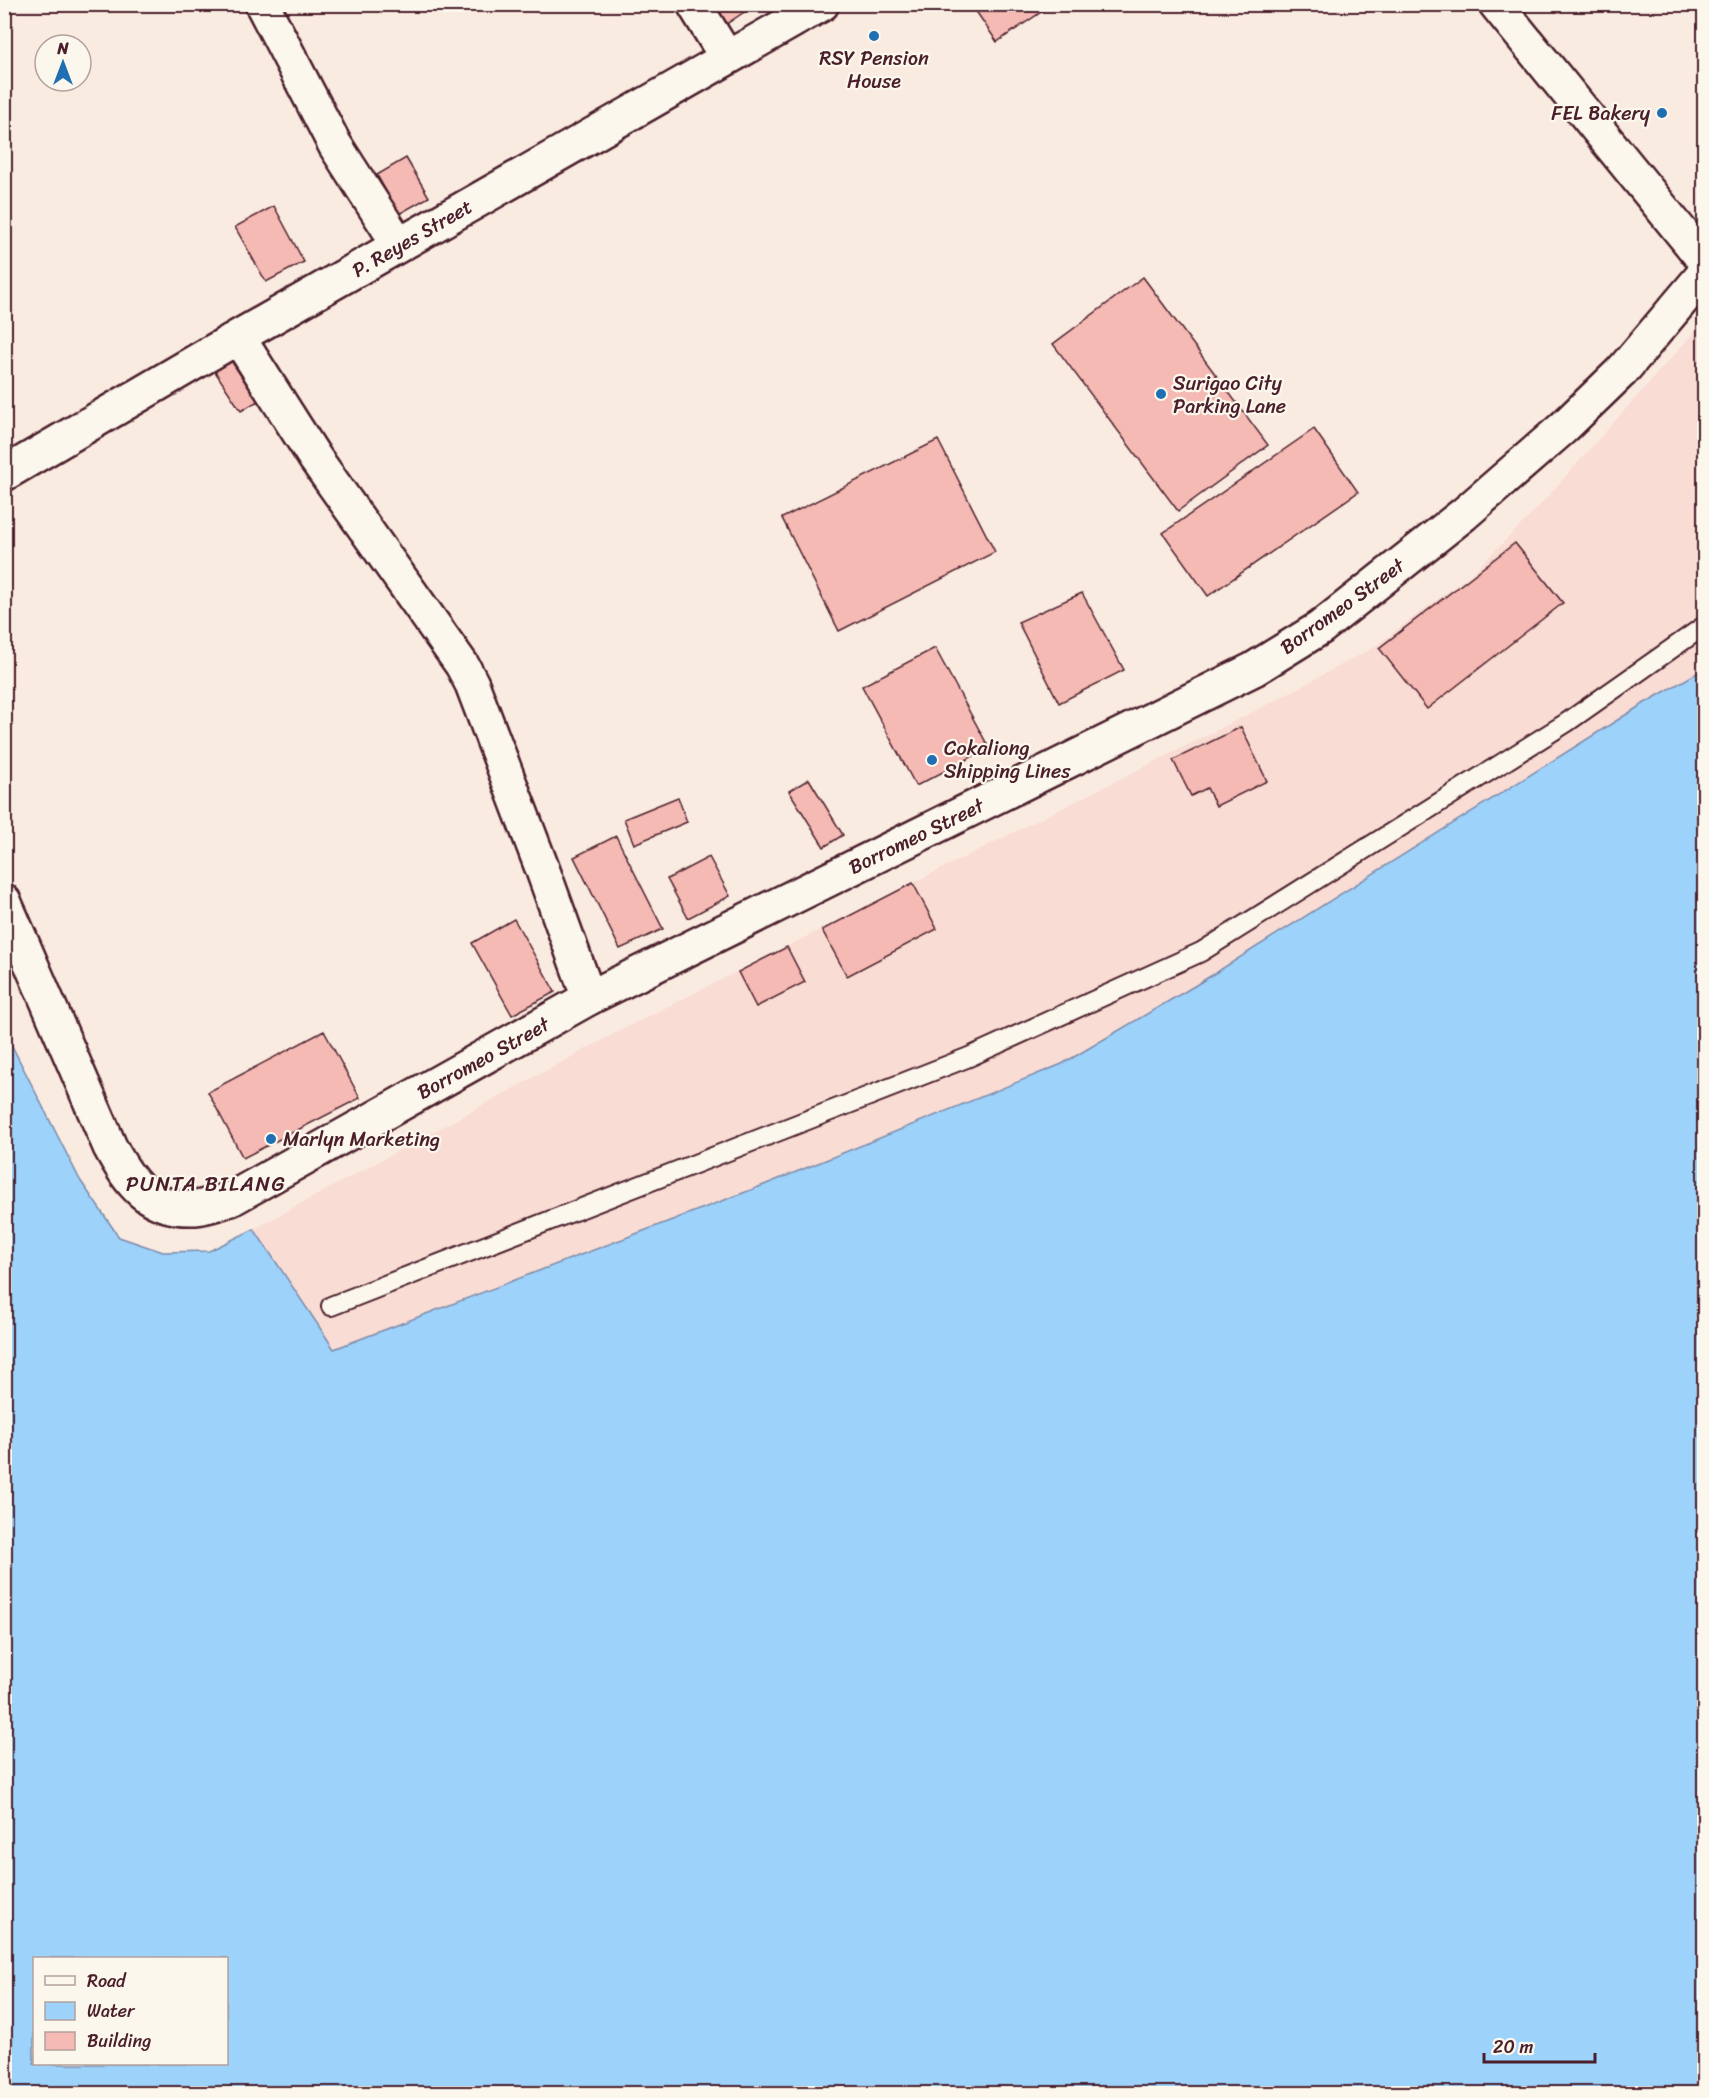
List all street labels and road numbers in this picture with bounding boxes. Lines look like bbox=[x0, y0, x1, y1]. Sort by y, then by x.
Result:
street label: P. Reyes Street bbox=[345, 190, 479, 287]
street label: Borromeo Street bbox=[1272, 548, 1413, 664]
street label: Borromeo Street bbox=[842, 788, 991, 884]
street label: Borromeo Street bbox=[410, 1007, 557, 1109]

